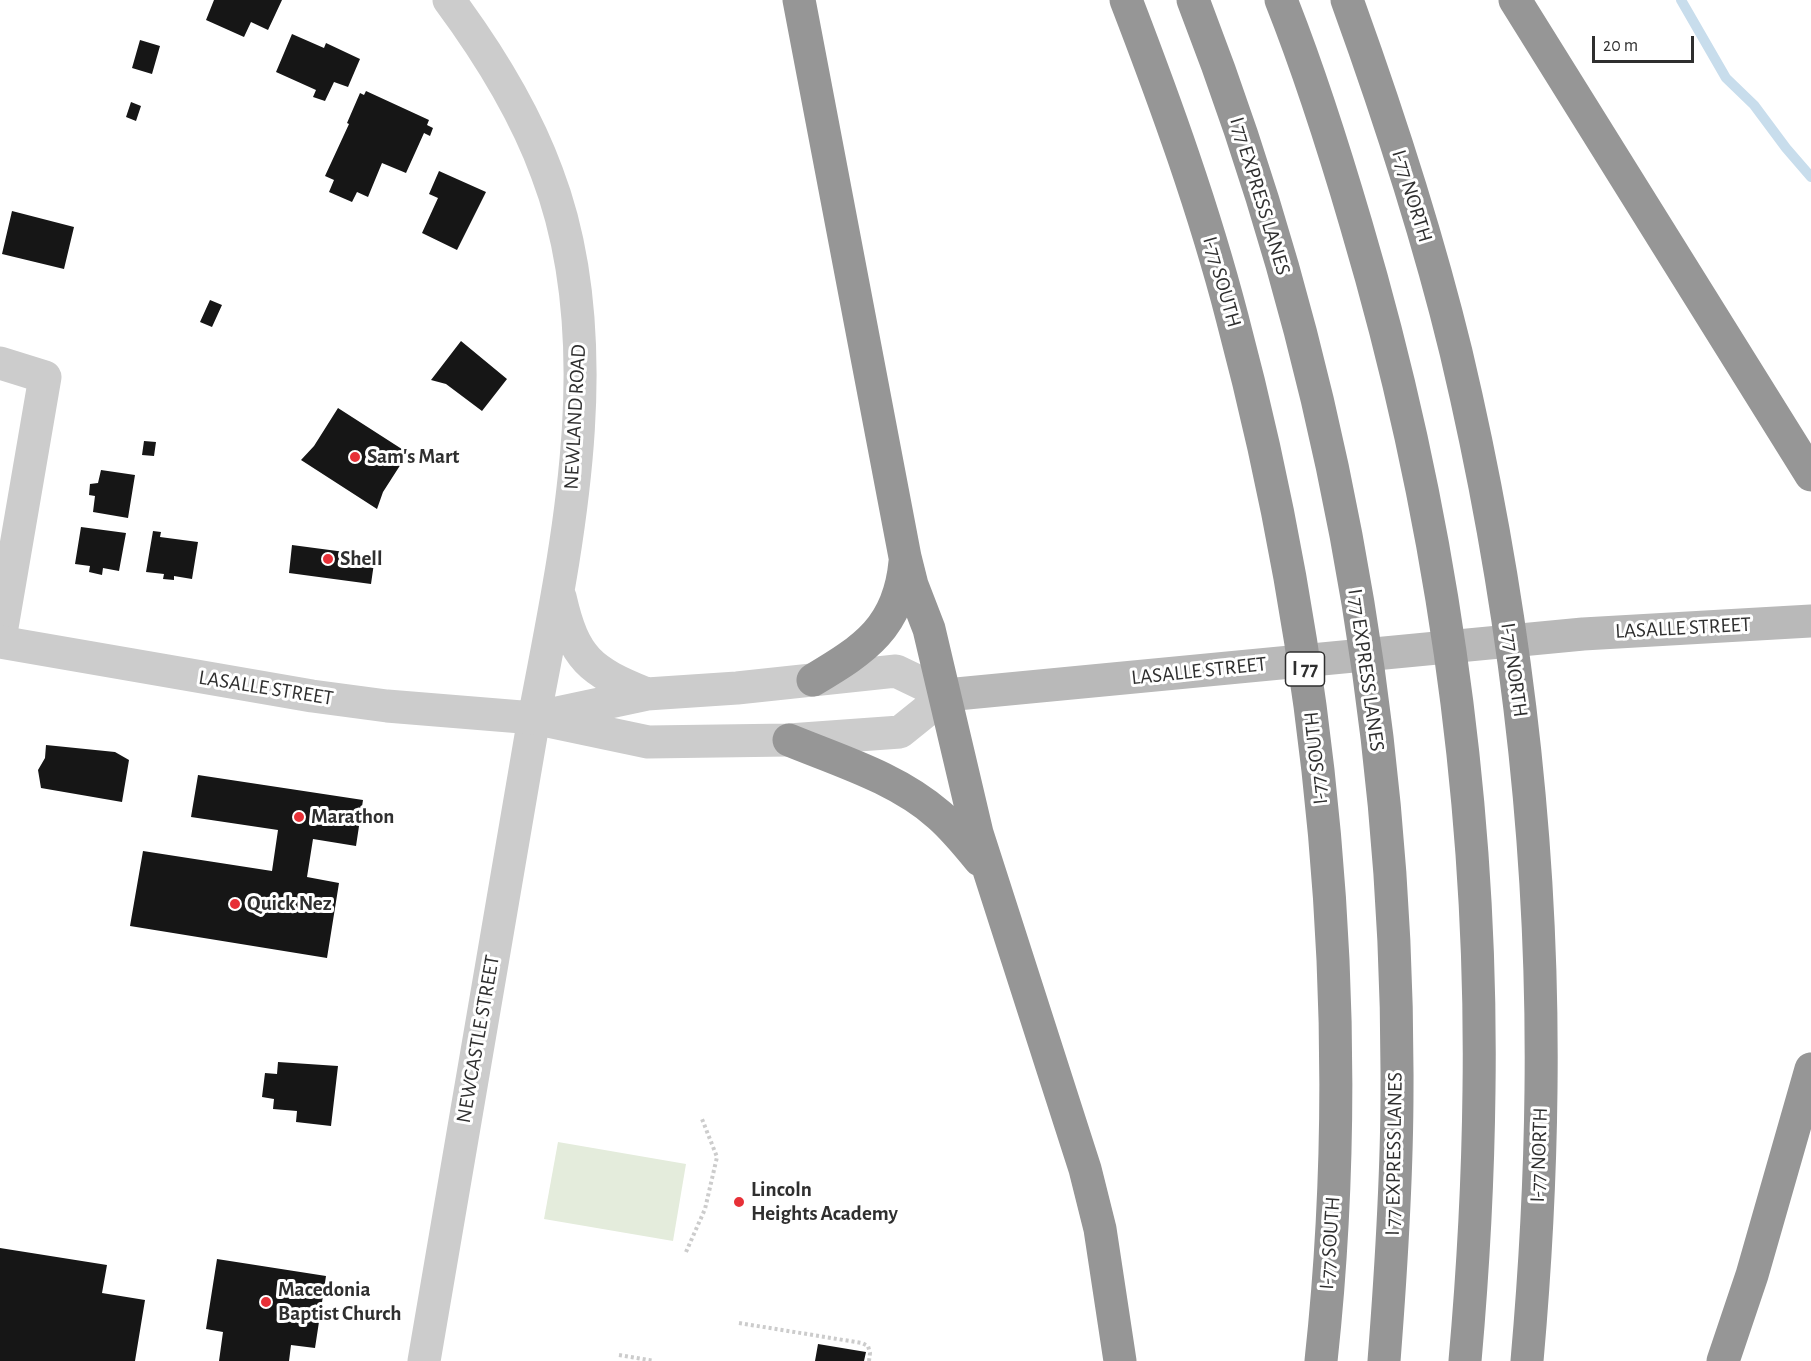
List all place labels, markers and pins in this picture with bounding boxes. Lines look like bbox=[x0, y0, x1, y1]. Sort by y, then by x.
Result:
place label: Sam's Mart bbox=[367, 444, 459, 470]
marker: Sam's Mart bbox=[348, 450, 362, 464]
place label: Shell bbox=[340, 546, 382, 572]
marker: Shell bbox=[321, 552, 335, 566]
place label: Marathon bbox=[311, 804, 394, 830]
marker: Marathon bbox=[292, 810, 306, 824]
place label: Quick Nez bbox=[247, 891, 332, 917]
marker: Quick Nez bbox=[228, 897, 242, 911]
place label: Lincoln Heights Academy bbox=[751, 1177, 898, 1227]
marker: Lincoln Heights Academy bbox=[732, 1195, 746, 1209]
place label: Macedonia Baptist Church bbox=[278, 1277, 402, 1327]
marker: Macedonia Baptist Church bbox=[259, 1295, 273, 1309]

